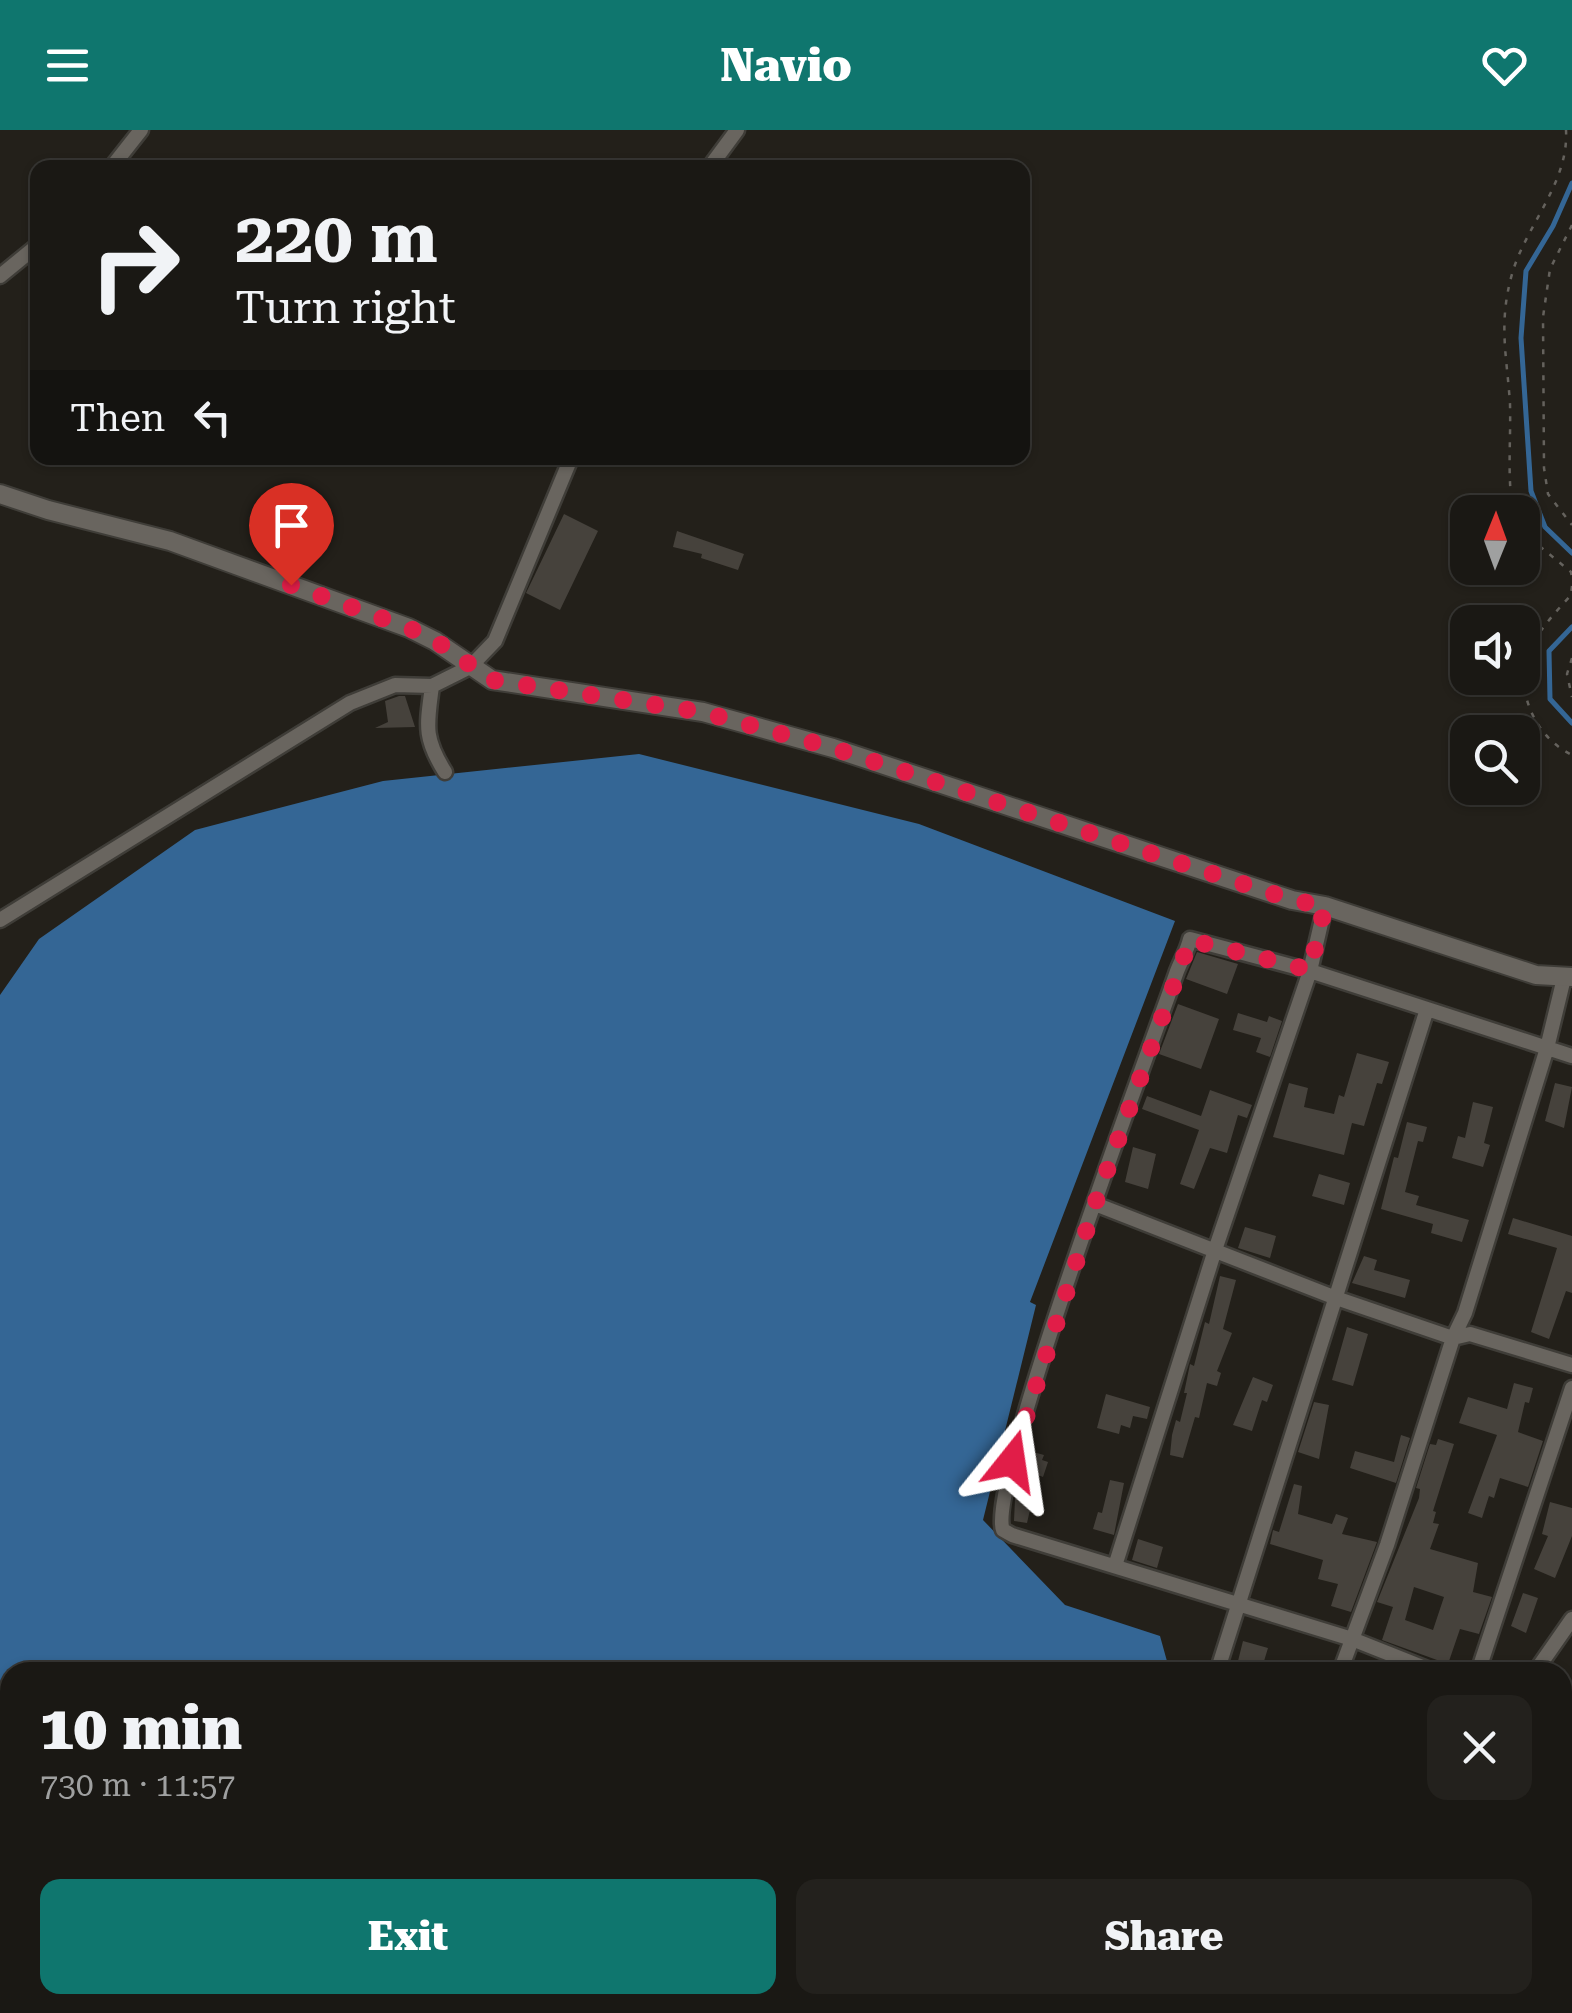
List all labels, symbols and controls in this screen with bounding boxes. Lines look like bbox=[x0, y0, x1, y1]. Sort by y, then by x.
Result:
icon: menu bbox=[40, 38, 95, 93]
icon: heart bbox=[1477, 38, 1532, 93]
text: Navio bbox=[720, 39, 852, 92]
text: 220 m bbox=[235, 197, 438, 279]
icon: right bbox=[70, 200, 200, 330]
text: Turn right bbox=[235, 281, 456, 334]
icon: left bbox=[185, 390, 240, 445]
text: Then bbox=[70, 396, 165, 440]
pin bbox=[249, 483, 334, 586]
north arrow bbox=[1450, 495, 1540, 585]
map controls bbox=[1450, 495, 1540, 805]
icon: arrive bbox=[264, 498, 319, 553]
button: sound bbox=[1450, 605, 1540, 695]
button: search bbox=[1450, 715, 1540, 805]
position arrow bbox=[960, 1409, 1064, 1513]
text: 10 min bbox=[40, 1693, 242, 1764]
button: close bbox=[1427, 1695, 1532, 1800]
text: 730 m · 11:57 bbox=[40, 1766, 235, 1804]
button: Exit bbox=[40, 1879, 776, 1994]
button: Share bbox=[796, 1879, 1532, 1994]

